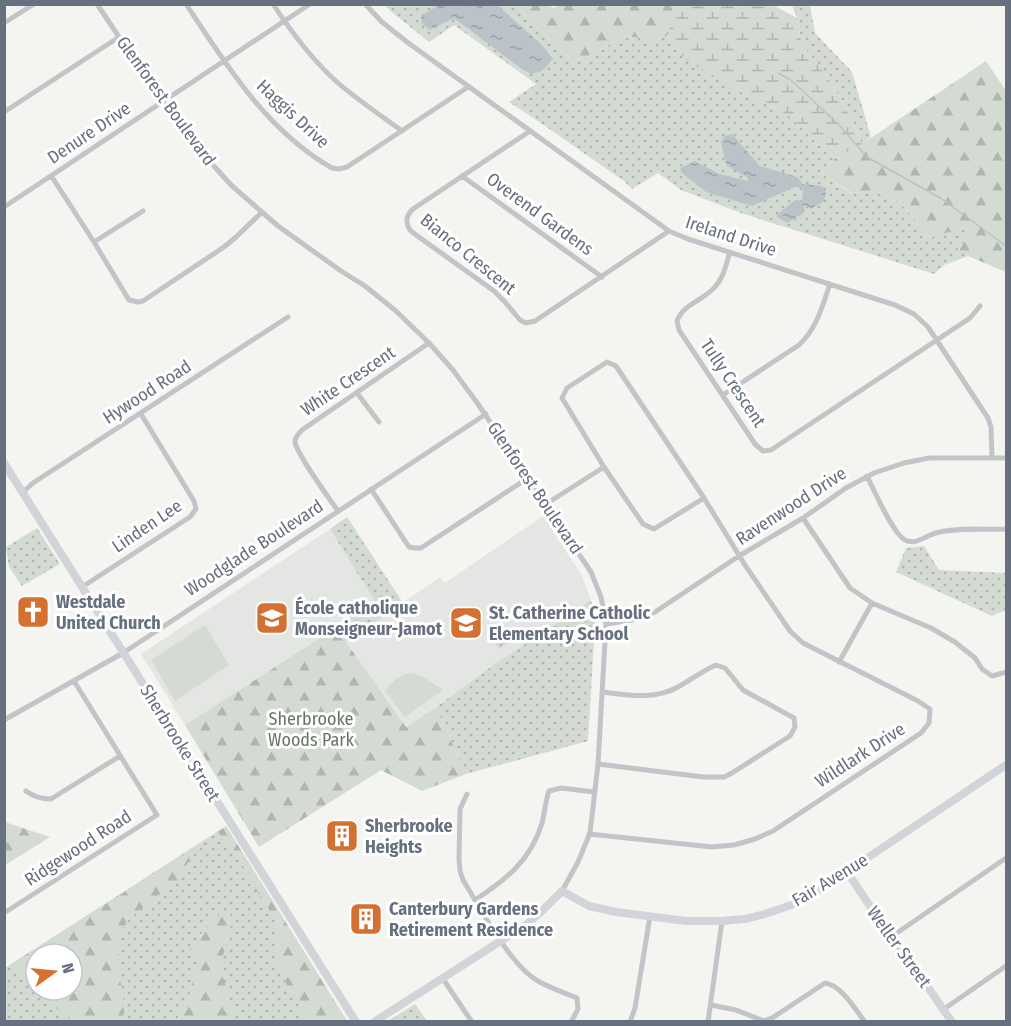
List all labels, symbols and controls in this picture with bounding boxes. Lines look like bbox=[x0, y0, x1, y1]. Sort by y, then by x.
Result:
street label: Glenforest Boulevard bbox=[112, 32, 220, 170]
street label: Haggis Drive bbox=[252, 75, 334, 153]
street label: Denure Drive bbox=[43, 97, 135, 169]
street label: Overend Gardens bbox=[482, 168, 598, 260]
street label: Bianco Crescent bbox=[416, 209, 520, 299]
street label: Ireland Drive bbox=[683, 211, 779, 261]
street label: Tully Crescent bbox=[696, 335, 771, 431]
street label: White Crescent bbox=[297, 341, 399, 421]
street label: Hywood Road bbox=[99, 355, 195, 429]
street label: Glenforest Boulevard bbox=[483, 418, 587, 558]
street label: Ravenwood Drive bbox=[732, 462, 850, 550]
street label: Linden Lee bbox=[108, 495, 186, 557]
street label: Woodglade Boulevard bbox=[181, 495, 327, 601]
place label: Westdale United Church bbox=[56, 591, 161, 634]
church icon: Westdale United Church bbox=[15, 594, 51, 630]
place label: École catholique Monseigneur-Jamot bbox=[295, 596, 443, 640]
school or university icon: École catholique Monseigneur-Jamot bbox=[254, 600, 290, 636]
place label: St. Catherine Catholic Elementary School bbox=[489, 602, 650, 645]
school or university icon: St. Catherine Catholic Elementary School bbox=[448, 605, 484, 641]
street label: Sherbrooke Street bbox=[135, 681, 225, 806]
park label: Sherbrooke Woods Park bbox=[268, 708, 354, 751]
street label: Wildlark Drive bbox=[811, 718, 909, 792]
street label: Ridgewood Road bbox=[20, 805, 136, 891]
place label: Sherbrooke Heights bbox=[365, 815, 453, 858]
building icon: Sherbrooke Heights bbox=[324, 818, 360, 854]
street label: Fair Avenue bbox=[788, 849, 872, 911]
place label: Canterbury Gardens Retirement Residence bbox=[389, 898, 553, 941]
building icon: Canterbury Gardens Retirement Residence bbox=[348, 901, 384, 937]
street label: Weller Street bbox=[862, 902, 936, 992]
north arrow bbox=[24, 942, 84, 1002]
text: N bbox=[58, 961, 78, 975]

